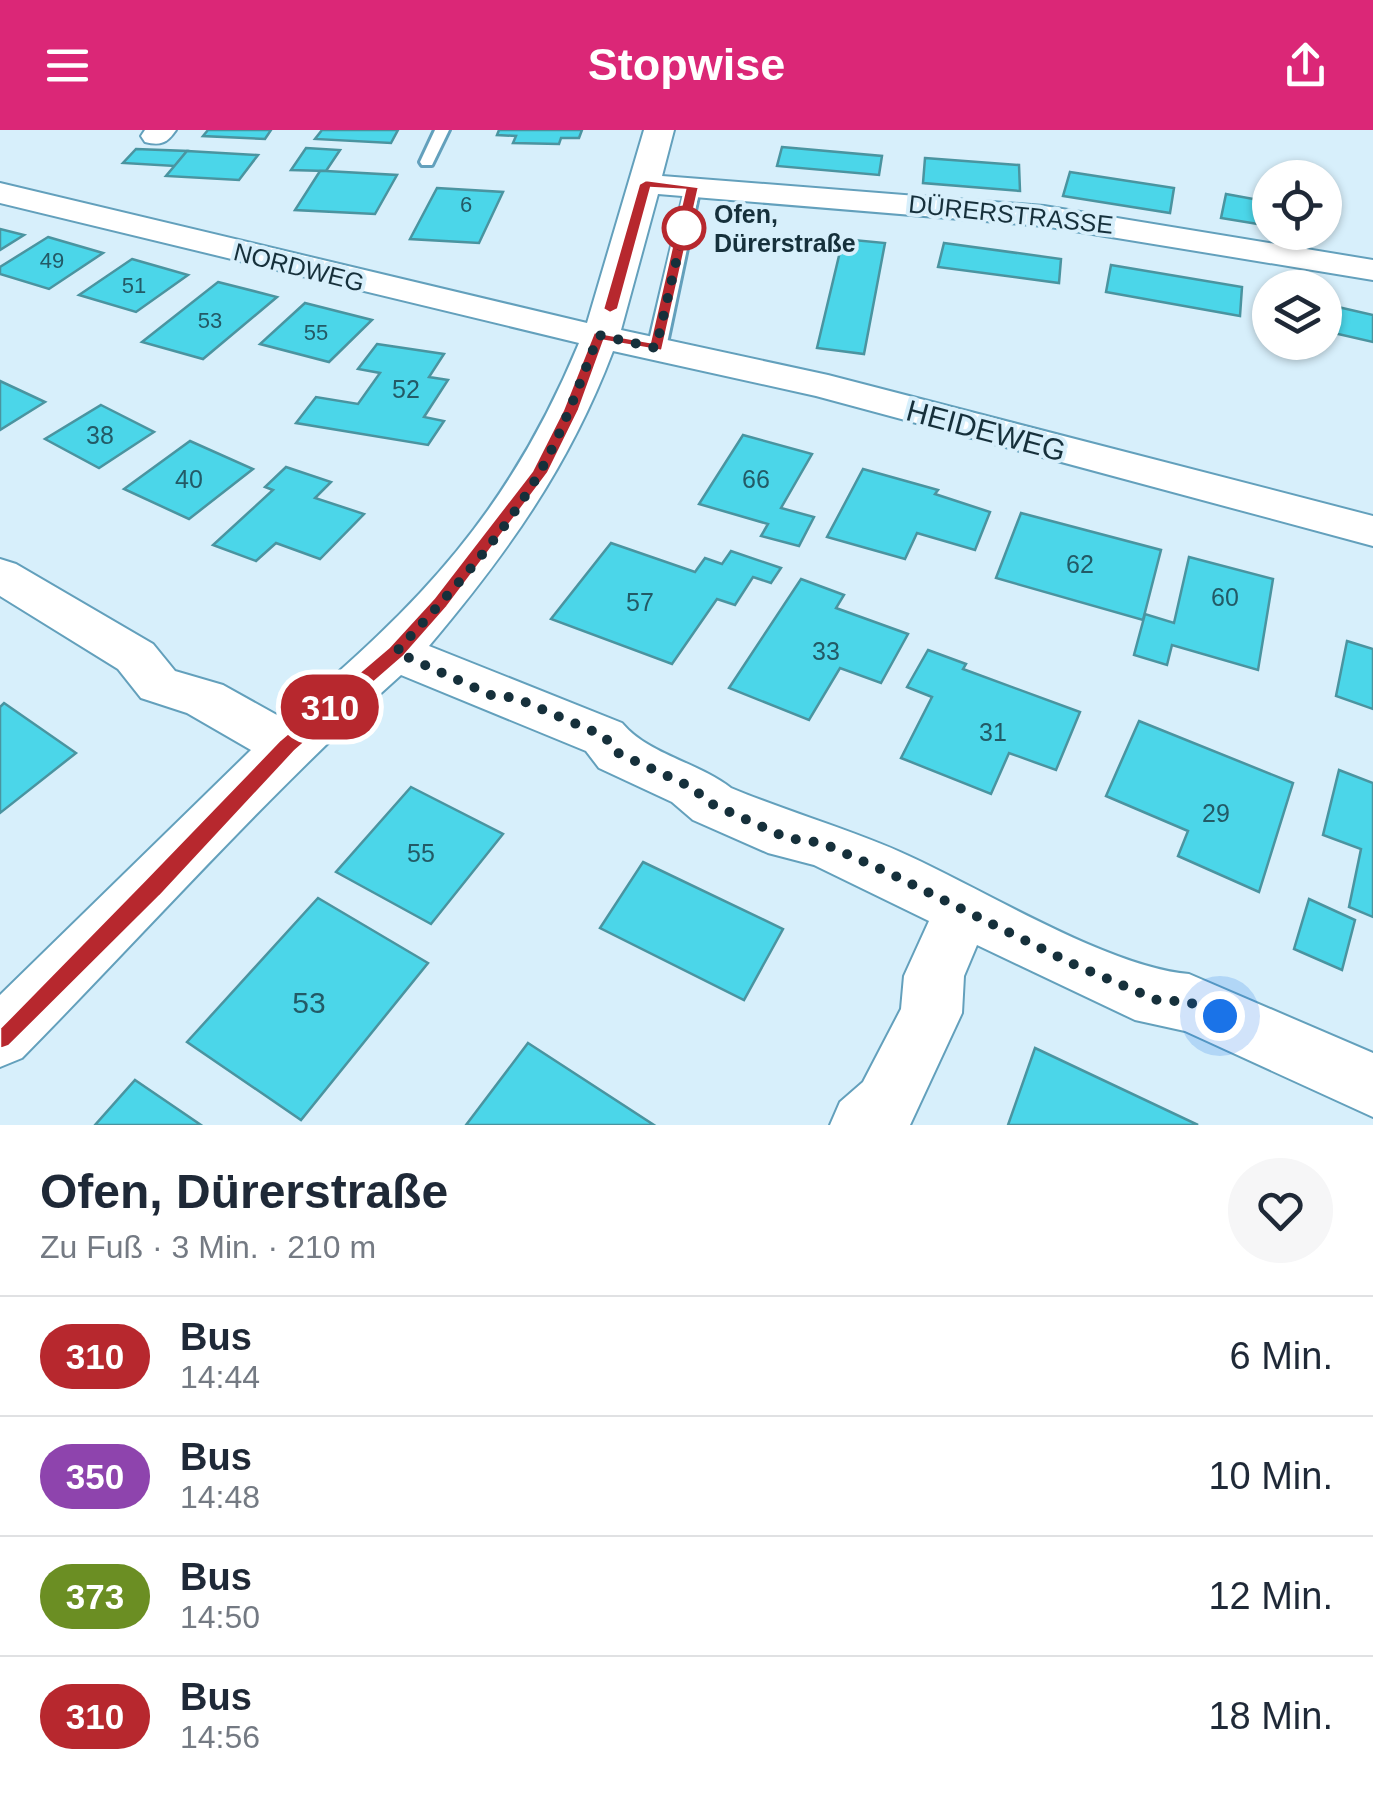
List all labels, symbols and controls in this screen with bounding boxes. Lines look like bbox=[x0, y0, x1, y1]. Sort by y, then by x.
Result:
icon: menu bbox=[40, 38, 95, 93]
icon: share bbox=[1278, 38, 1333, 93]
text: Stopwise bbox=[588, 39, 785, 90]
map controls bbox=[1252, 160, 1342, 360]
button: locate bbox=[1252, 160, 1342, 250]
street label: DÜRERSTRASSE bbox=[907, 189, 1115, 239]
house number: 6 bbox=[460, 192, 472, 217]
place label: Ofen, Dürerstraße bbox=[714, 200, 856, 257]
marker: Ofen, Dürerstraße bbox=[663, 207, 705, 249]
street label: NORDWEG bbox=[231, 237, 367, 297]
house number: 49 bbox=[40, 248, 64, 273]
button: layers bbox=[1252, 270, 1342, 360]
house number: 51 bbox=[122, 273, 146, 298]
house number: 53 bbox=[198, 308, 222, 333]
house number: 55 bbox=[304, 320, 328, 345]
house number: 52 bbox=[392, 375, 420, 403]
street label: HEIDEWEG bbox=[903, 393, 1069, 468]
house number: 38 bbox=[86, 421, 114, 449]
house number: 40 bbox=[175, 465, 203, 493]
house number: 66 bbox=[742, 465, 770, 493]
house number: 62 bbox=[1066, 550, 1094, 578]
house number: 60 bbox=[1211, 583, 1239, 611]
house number: 57 bbox=[626, 588, 654, 616]
house number: 33 bbox=[812, 637, 840, 665]
line badge: 310 bbox=[272, 674, 388, 740]
text: 310 bbox=[301, 688, 359, 727]
house number: 31 bbox=[979, 718, 1007, 746]
house number: 29 bbox=[1202, 799, 1230, 827]
house number: 55 bbox=[407, 839, 435, 867]
house number: 53 bbox=[292, 986, 326, 1019]
your location bbox=[1195, 991, 1245, 1041]
button: heart bbox=[1228, 1158, 1333, 1263]
text: Ofen, Dürerstraße bbox=[40, 1165, 448, 1218]
text: Zu Fuß · 3 Min. · 210 m bbox=[40, 1229, 376, 1265]
text: Bus bbox=[180, 1316, 252, 1358]
text: 6 Min. bbox=[1230, 1335, 1333, 1377]
text: 310 bbox=[66, 1337, 124, 1376]
text: 14:44 bbox=[180, 1359, 260, 1395]
text: Bus bbox=[180, 1436, 252, 1478]
text: 10 Min. bbox=[1208, 1455, 1333, 1497]
text: 350 bbox=[66, 1457, 124, 1496]
text: 14:48 bbox=[180, 1479, 260, 1515]
text: Bus bbox=[180, 1556, 252, 1598]
text: 12 Min. bbox=[1208, 1575, 1333, 1617]
text: 373 bbox=[66, 1577, 124, 1616]
text: 14:50 bbox=[180, 1599, 260, 1635]
text: Bus bbox=[180, 1676, 252, 1718]
text: 18 Min. bbox=[1208, 1695, 1333, 1737]
text: 310 bbox=[66, 1697, 124, 1736]
text: 14:56 bbox=[180, 1719, 260, 1755]

